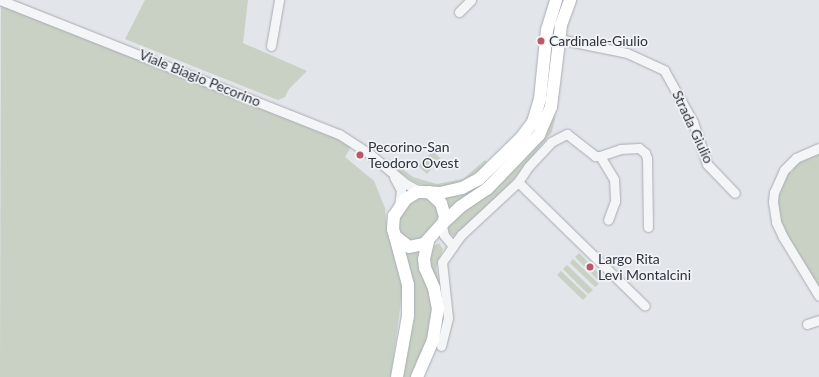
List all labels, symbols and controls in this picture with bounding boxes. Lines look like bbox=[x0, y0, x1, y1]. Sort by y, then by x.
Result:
place label: Cardinale-Giulio bbox=[549, 33, 648, 49]
marker: Cardinale-Giulio bbox=[536, 36, 546, 46]
street label: Viale Biagio Pecorino bbox=[137, 46, 263, 110]
street label: Strada Giulio bbox=[669, 88, 717, 166]
place label: Pecorino-San Teodoro Ovest bbox=[368, 139, 459, 172]
marker: Pecorino-San Teodoro Ovest bbox=[355, 150, 365, 160]
place label: Largo Rita Levi Montalcini bbox=[598, 251, 691, 284]
marker: Largo Rita Levi Montalcini bbox=[585, 262, 595, 272]

